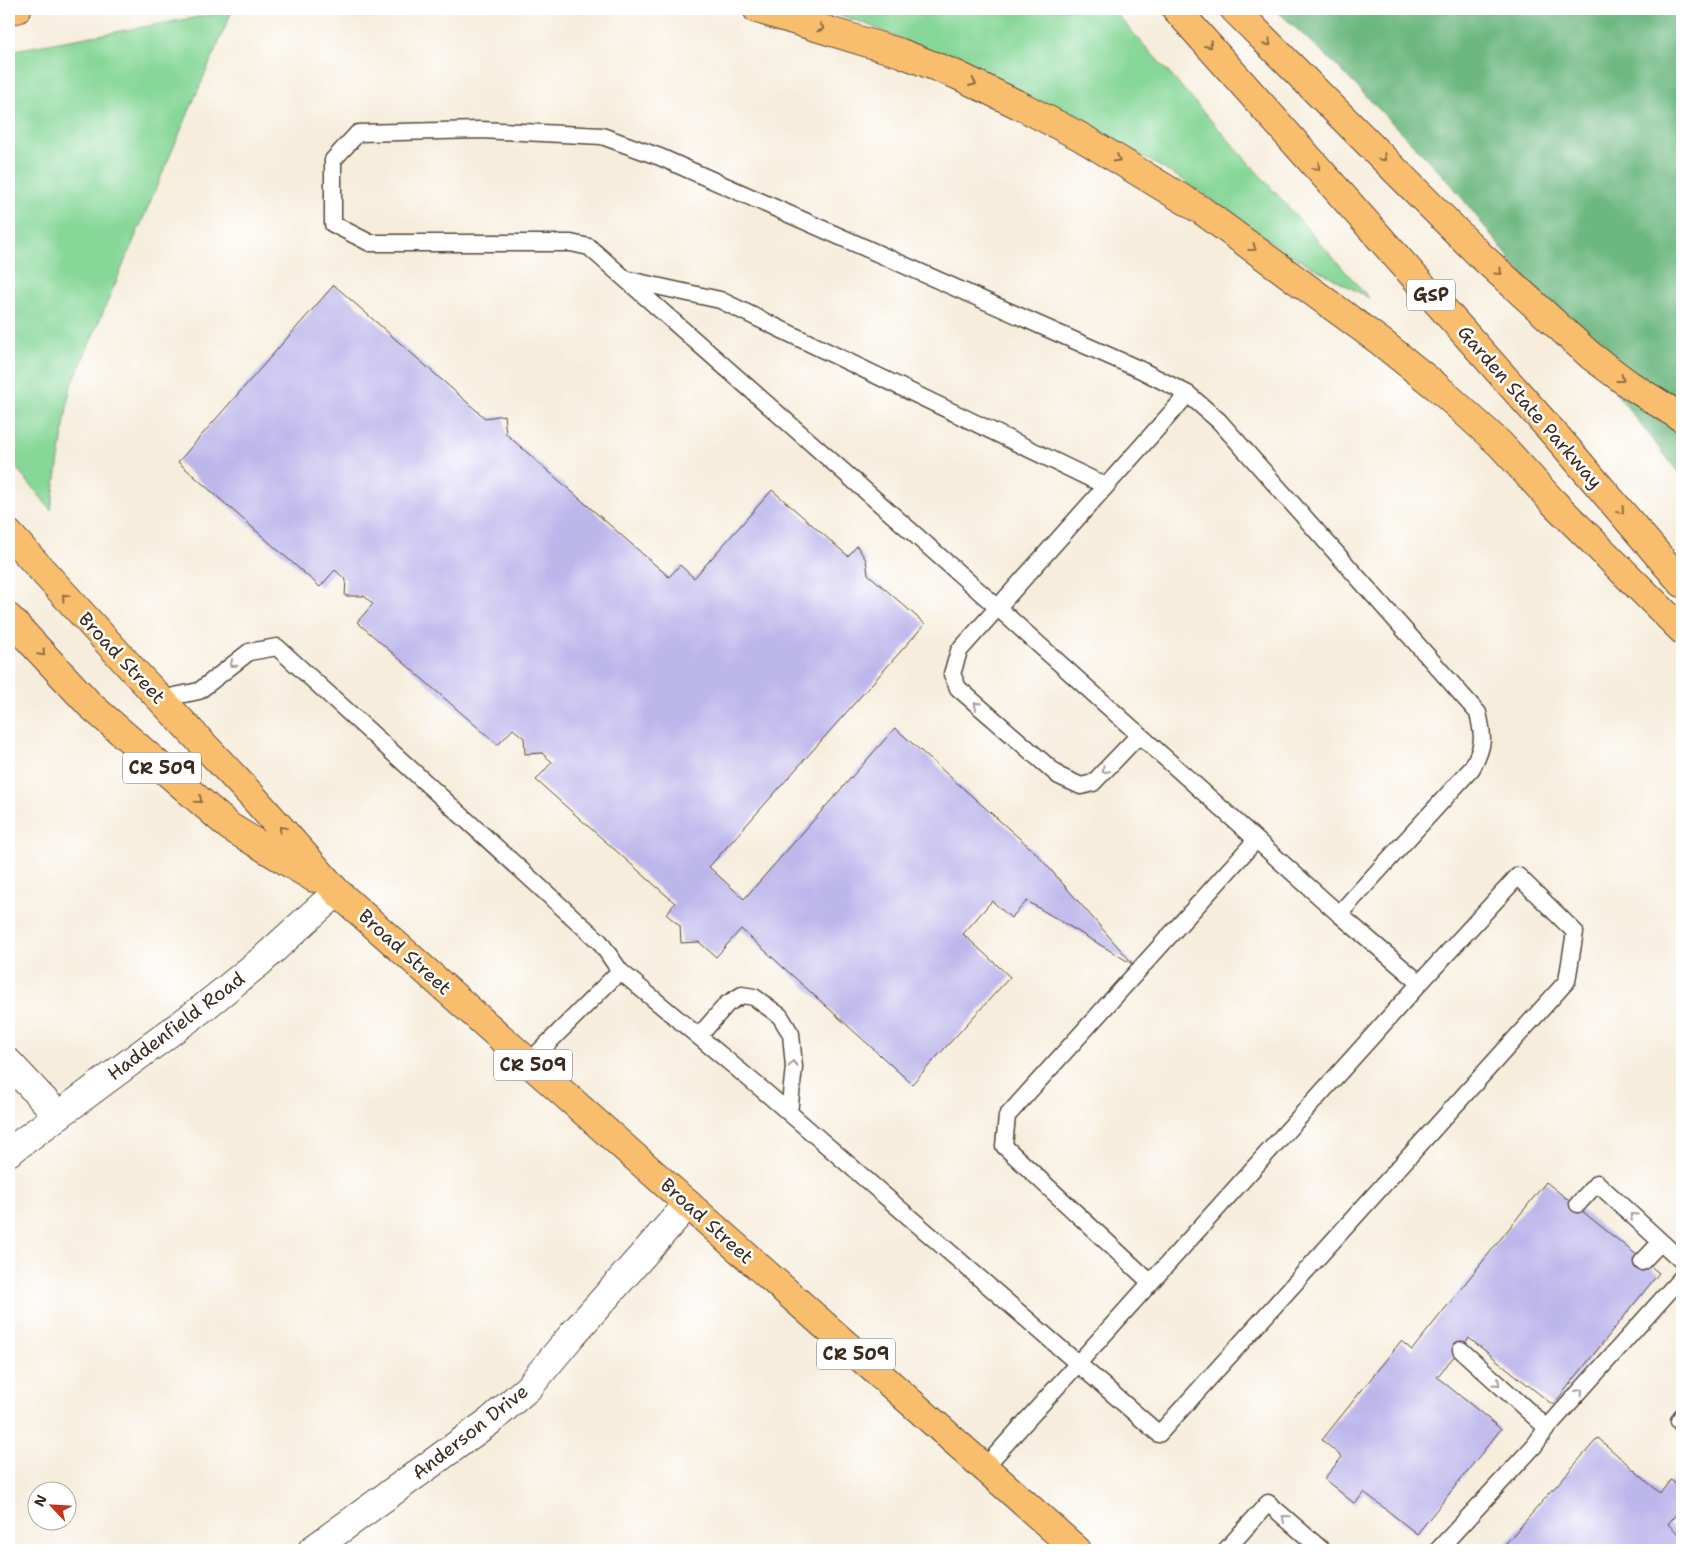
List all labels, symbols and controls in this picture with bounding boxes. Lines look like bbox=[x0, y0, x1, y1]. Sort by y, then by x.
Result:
one-way arrow bbox=[816, 22, 824, 32]
one-way arrow bbox=[1262, 37, 1271, 46]
one-way arrow bbox=[1203, 40, 1212, 49]
one-way arrow bbox=[968, 77, 977, 87]
one-way arrow bbox=[1111, 152, 1120, 162]
one-way arrow bbox=[1377, 152, 1386, 161]
one-way arrow bbox=[1311, 161, 1320, 170]
one-way arrow bbox=[1247, 242, 1257, 251]
one-way arrow bbox=[1493, 266, 1502, 275]
road number: GSP bbox=[1407, 280, 1455, 310]
street label: Garden State Parkway bbox=[1452, 320, 1608, 494]
one-way arrow bbox=[1615, 373, 1625, 382]
one-way arrow bbox=[1616, 506, 1625, 515]
one-way arrow bbox=[62, 593, 71, 602]
street label: Broad Street bbox=[73, 607, 171, 709]
one-way arrow bbox=[36, 648, 45, 657]
one-way arrow bbox=[230, 659, 239, 667]
one-way arrow bbox=[974, 702, 983, 711]
road number: CR 509 bbox=[123, 752, 201, 784]
one-way arrow bbox=[1102, 764, 1111, 773]
one-way arrow bbox=[193, 794, 202, 803]
one-way arrow bbox=[279, 826, 288, 835]
street label: Broad Street bbox=[353, 904, 457, 1000]
street label: Haddenfield Road bbox=[102, 966, 250, 1086]
road number: CR 509 bbox=[494, 1050, 572, 1080]
one-way arrow bbox=[788, 1060, 798, 1068]
street label: Broad Street bbox=[655, 1173, 759, 1269]
one-way arrow bbox=[1630, 1213, 1639, 1222]
road number: CR 509 bbox=[817, 1338, 895, 1370]
one-way arrow bbox=[1491, 1377, 1500, 1386]
street label: Anderson Drive bbox=[407, 1379, 533, 1485]
one-way arrow bbox=[1574, 1389, 1583, 1398]
north arrow bbox=[28, 1482, 78, 1532]
text: N bbox=[30, 1492, 51, 1509]
one-way arrow bbox=[1282, 1515, 1291, 1524]

